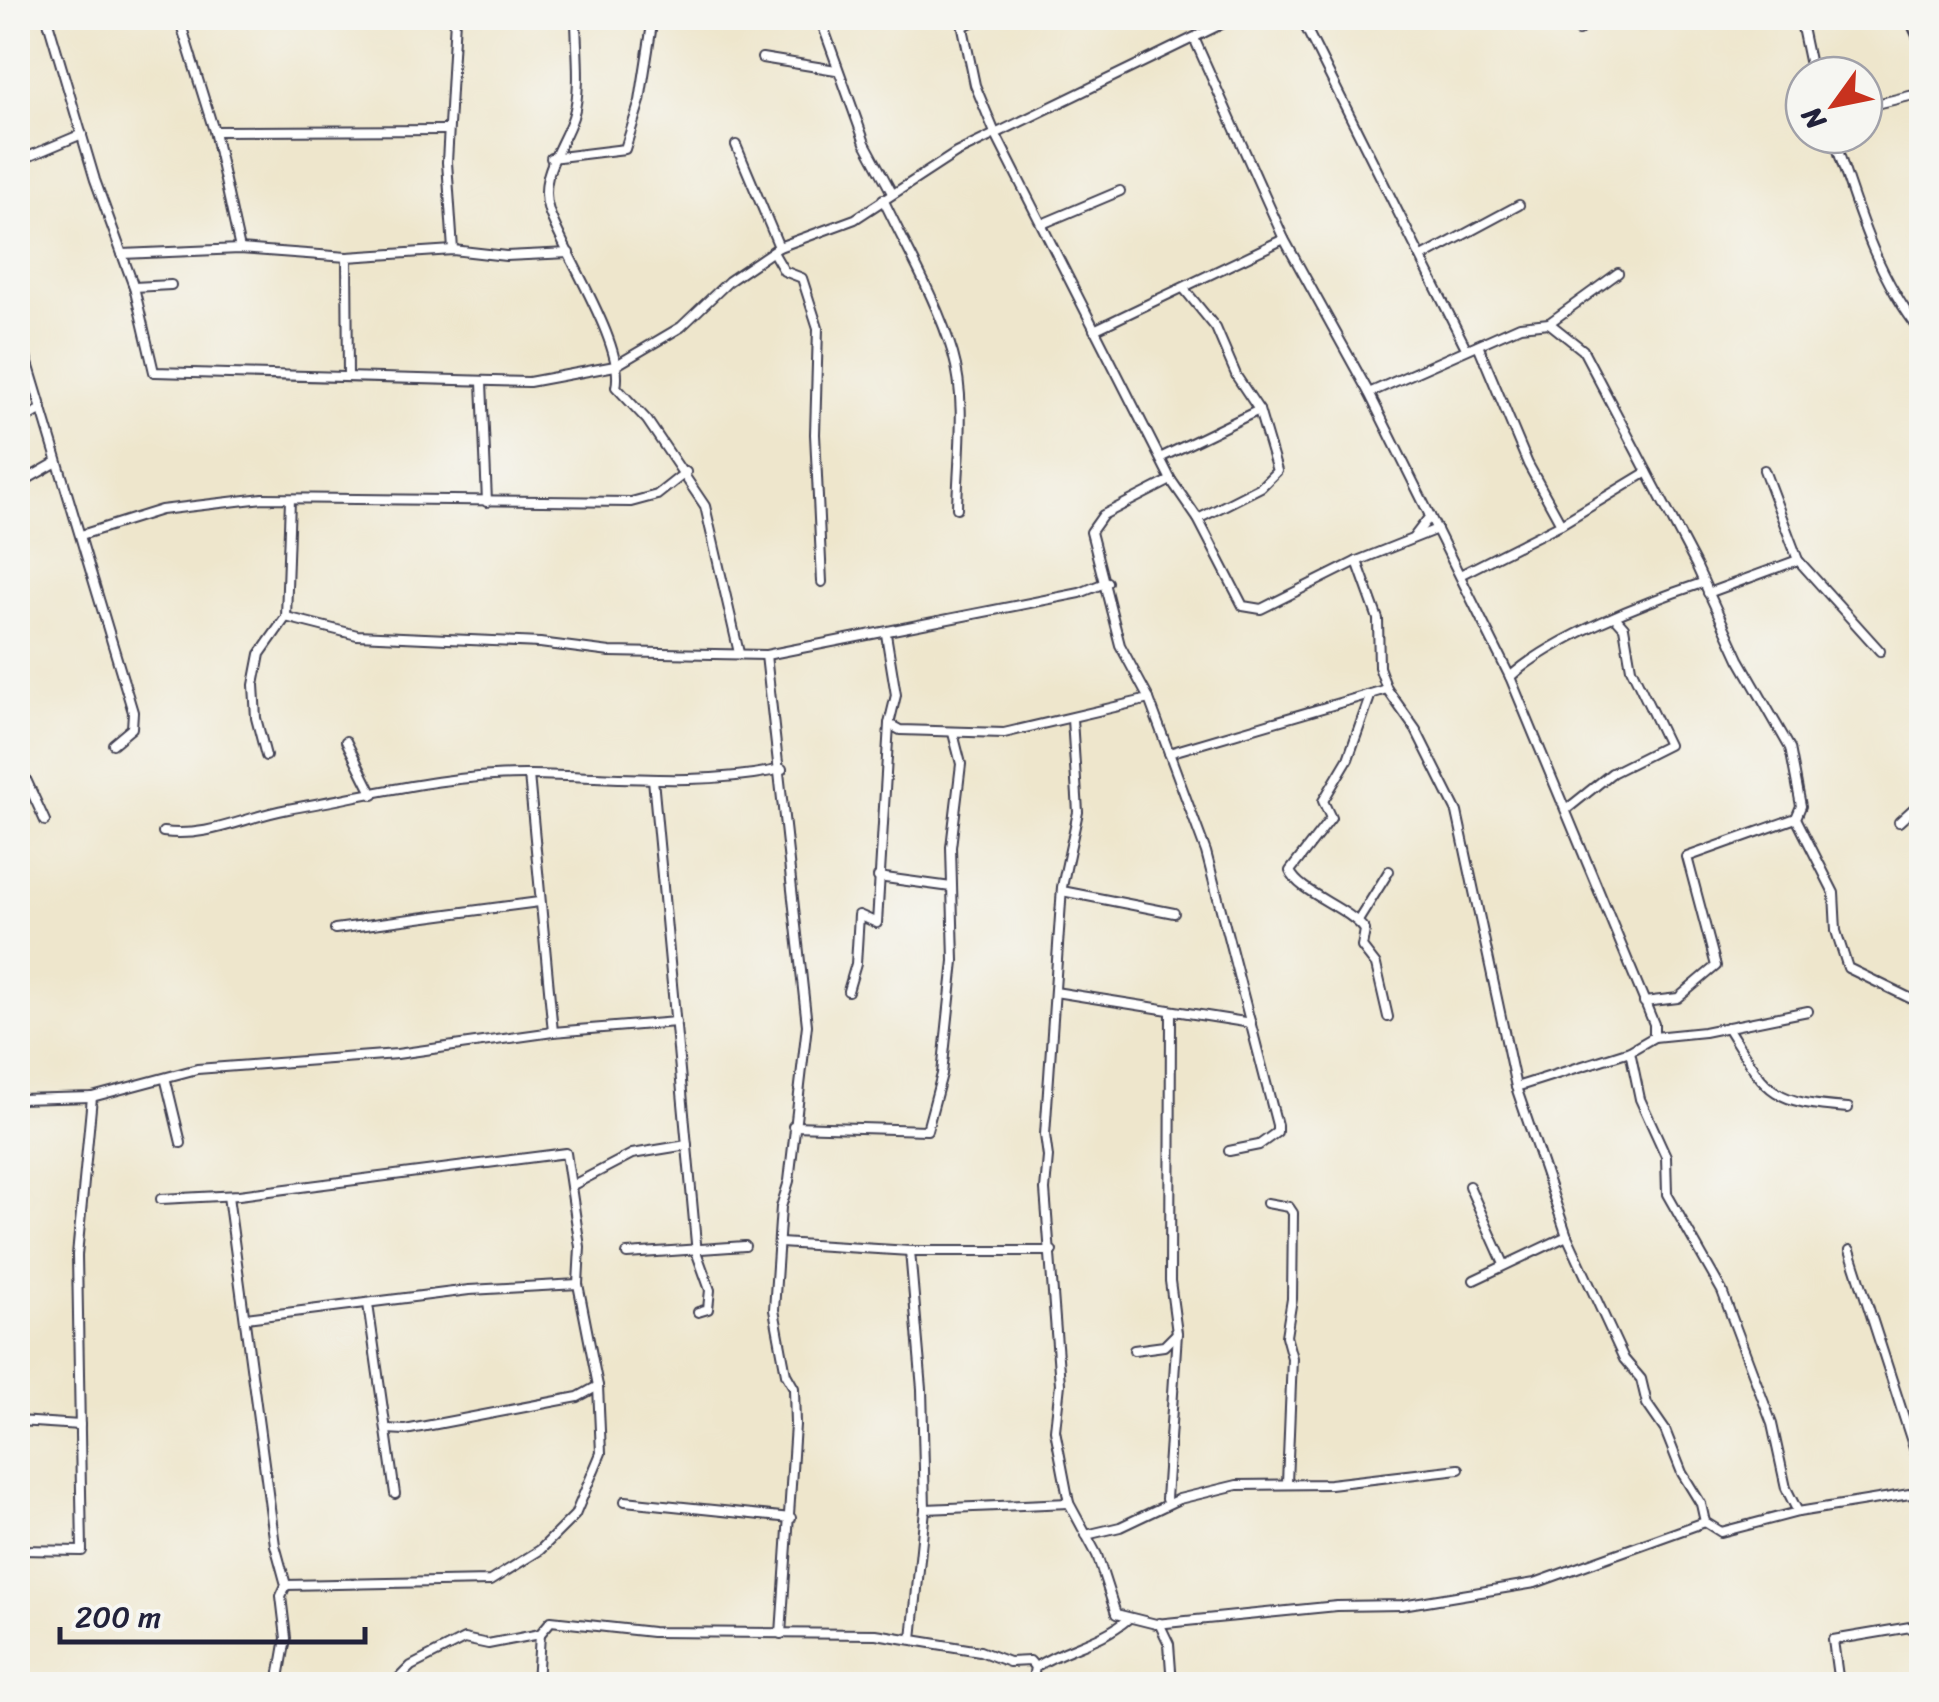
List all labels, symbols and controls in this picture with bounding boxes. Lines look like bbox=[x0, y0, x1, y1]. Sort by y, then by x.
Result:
north arrow bbox=[1784, 55, 1884, 155]
text: N bbox=[1787, 96, 1840, 141]
scale bar bbox=[60, 1582, 365, 1644]
text: 200 m bbox=[75, 1590, 161, 1644]

